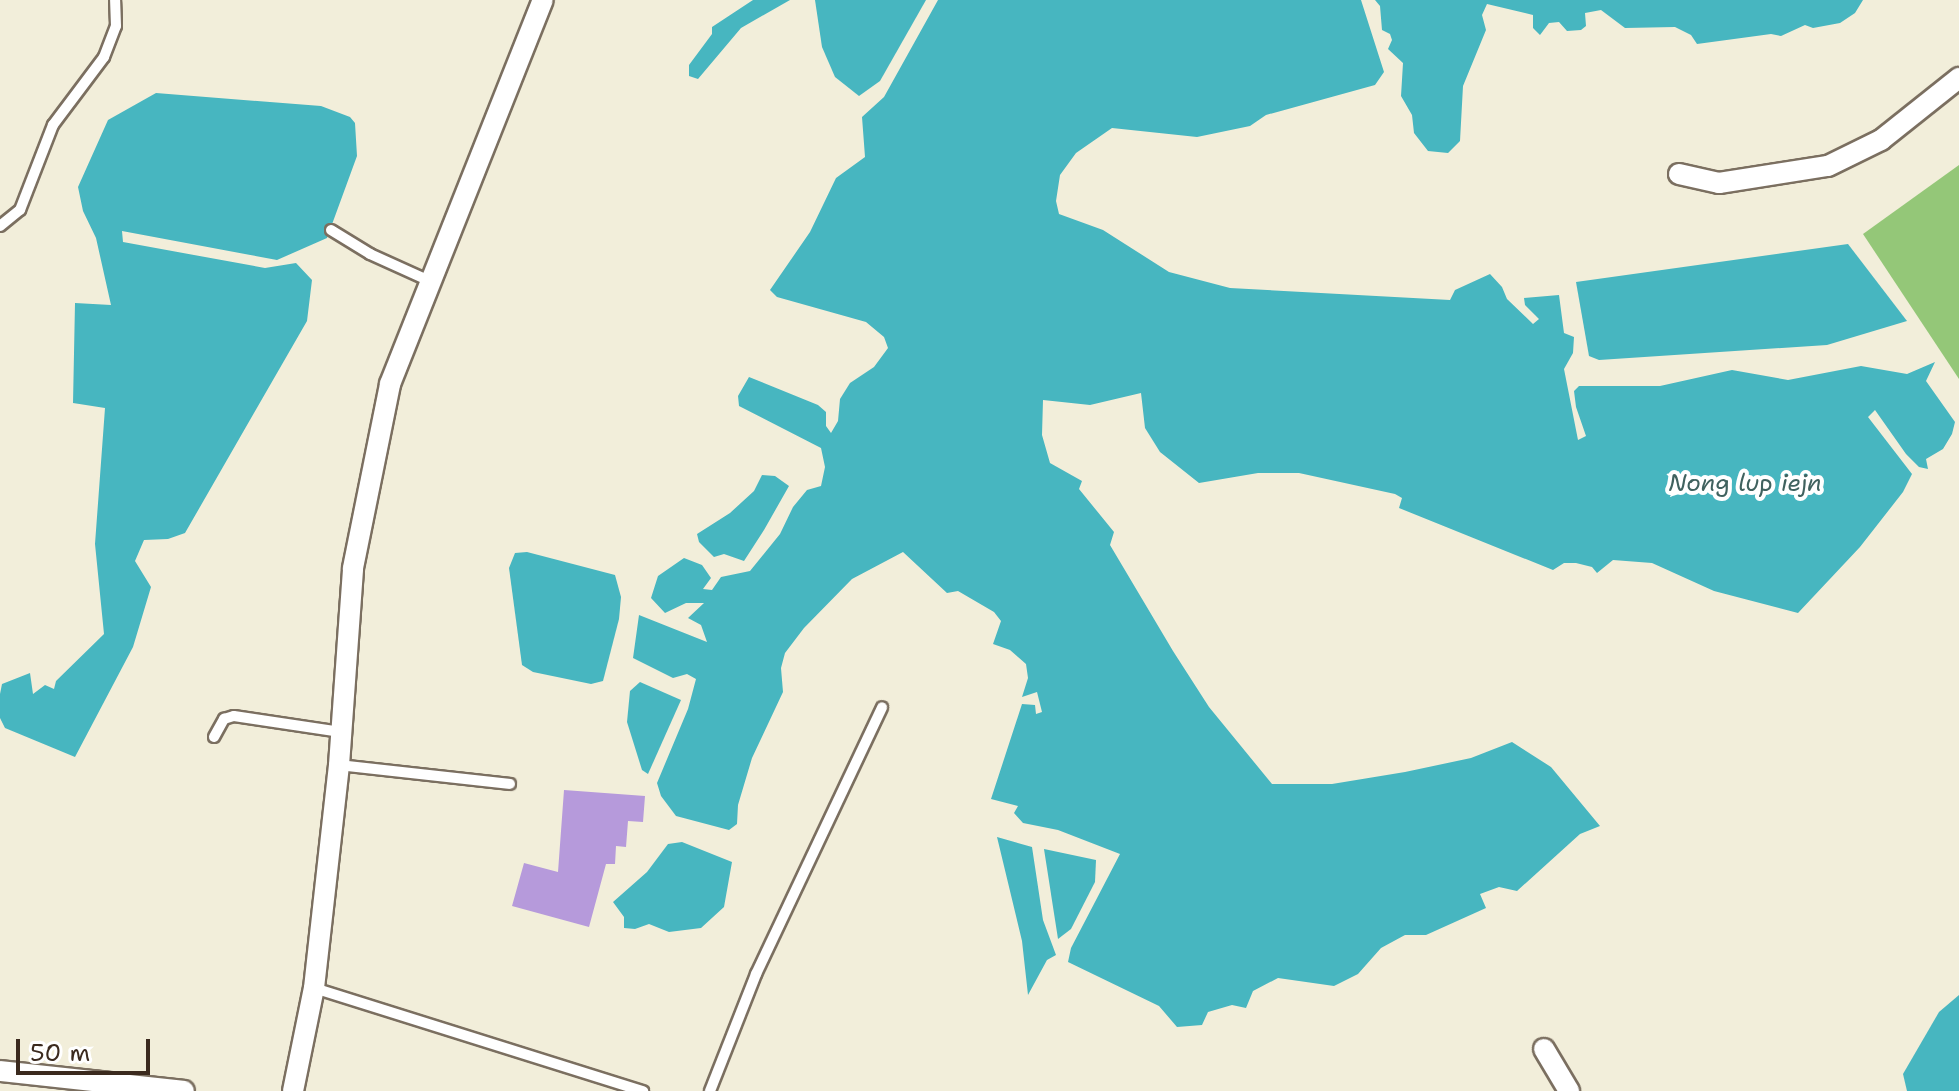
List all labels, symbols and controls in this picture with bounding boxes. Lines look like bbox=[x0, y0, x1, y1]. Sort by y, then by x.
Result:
water label: Nong lup iejn bbox=[1668, 470, 1822, 498]
scale bar bbox=[20, 1023, 154, 1073]
text: 50 m bbox=[30, 1037, 90, 1069]

